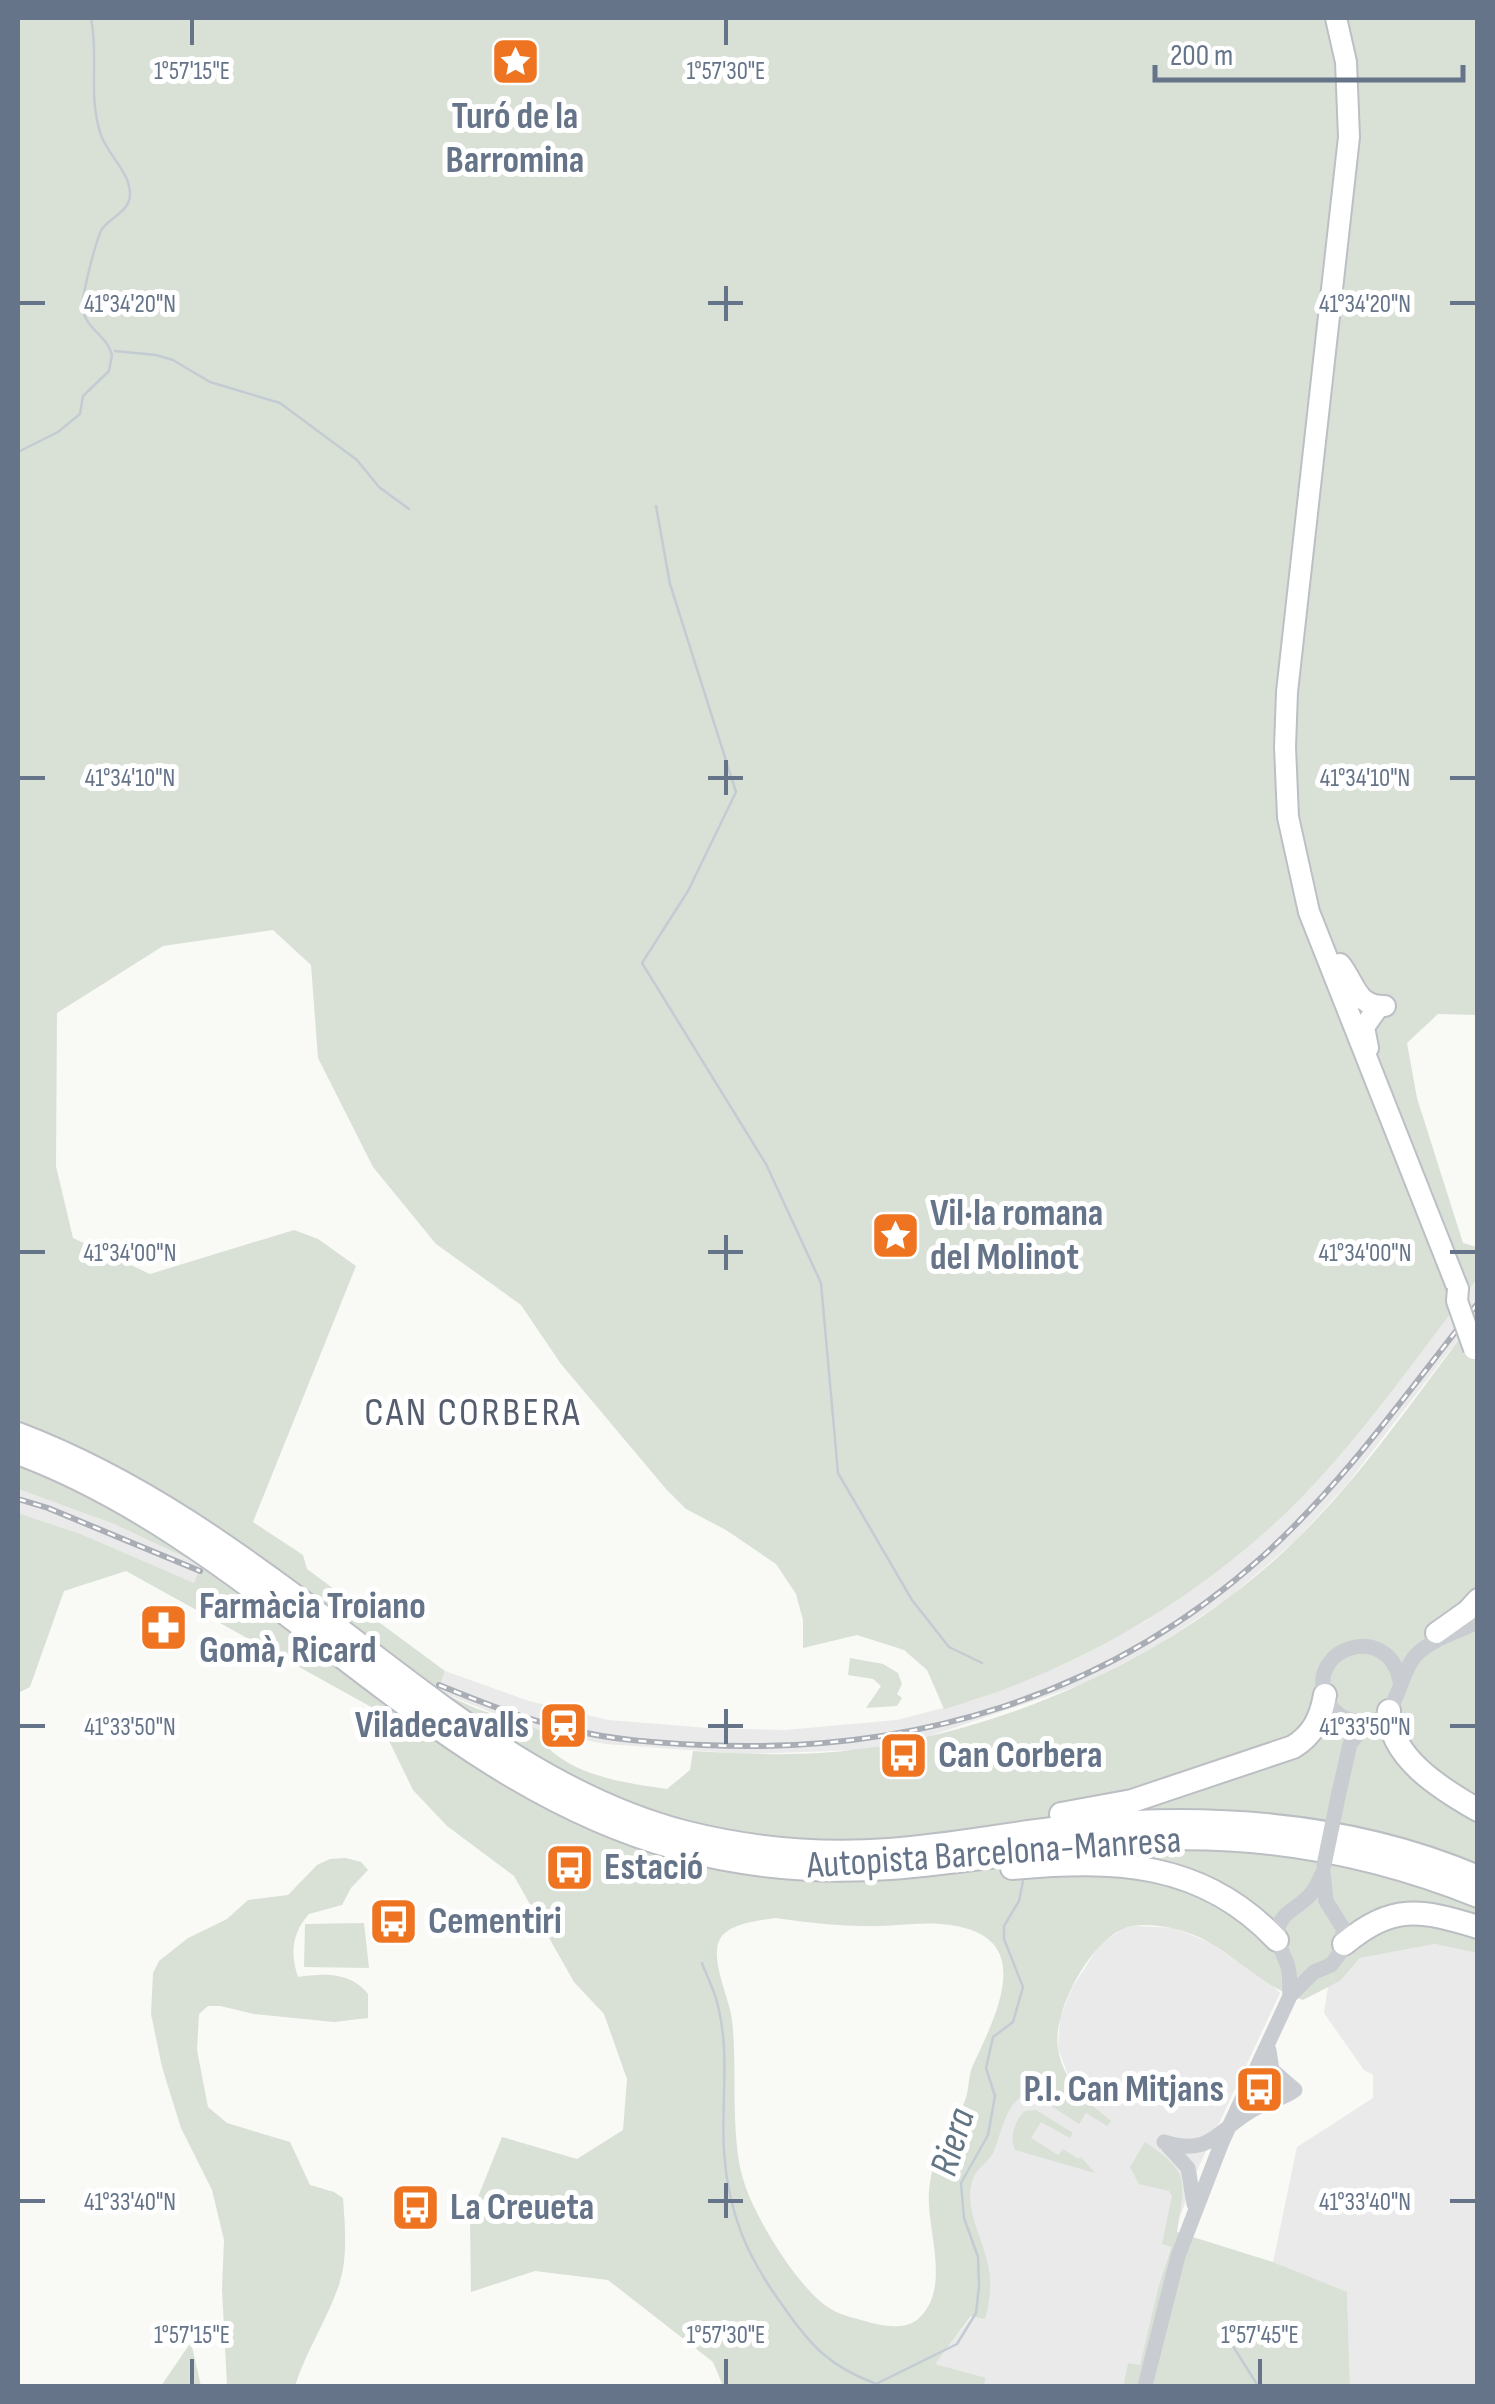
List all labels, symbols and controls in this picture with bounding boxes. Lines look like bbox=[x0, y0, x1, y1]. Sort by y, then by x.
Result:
scale bar bbox=[1155, 20, 1462, 82]
place icon: Turó de la Barromina bbox=[489, 36, 541, 88]
text: 200 m bbox=[1170, 38, 1233, 74]
text: 1°57'15"E bbox=[154, 56, 230, 87]
text: 1°57'30"E bbox=[687, 56, 765, 87]
place label: Turó de la Barromina bbox=[446, 94, 584, 183]
text: 41°34'20"N bbox=[84, 289, 176, 320]
text: 41°34'20"N bbox=[1319, 289, 1411, 320]
text: 41°34'10"N bbox=[85, 763, 175, 794]
text: 41°34'10"N bbox=[1320, 763, 1410, 794]
place label: Vil·la romana del Molinot bbox=[930, 1191, 1103, 1280]
place icon: Vil·la romana del Molinot bbox=[869, 1209, 921, 1261]
text: 41°34'00"N bbox=[84, 1238, 176, 1269]
text: 41°34'00"N bbox=[1319, 1238, 1411, 1269]
district label: CAN CORBERA bbox=[364, 1389, 582, 1437]
place label: Farmàcia Troiano Gomà, Ricard bbox=[199, 1584, 426, 1673]
pharmacy icon: Farmàcia Troiano Gomà, Ricard bbox=[138, 1602, 190, 1654]
station icon: Viladecavalls bbox=[538, 1699, 590, 1751]
place label: Viladecavalls bbox=[355, 1703, 529, 1748]
text: 41°33'50"N bbox=[84, 1712, 176, 1743]
text: 41°33'50"N bbox=[1319, 1712, 1411, 1743]
bus stop icon: Can Corbera bbox=[877, 1729, 929, 1781]
place label: Can Corbera bbox=[938, 1733, 1103, 1778]
street label: Autopista Barcelona-Manresa bbox=[804, 1817, 1183, 1889]
bus stop icon: Estació bbox=[543, 1841, 595, 1893]
place label: Estació bbox=[604, 1845, 703, 1890]
bus stop icon: Cementiri bbox=[367, 1895, 419, 1947]
place label: Cementiri bbox=[428, 1899, 562, 1944]
bus stop icon: P.I. Can Mitjans bbox=[1233, 2063, 1285, 2115]
place label: P.I. Can Mitjans bbox=[1024, 2067, 1224, 2112]
water label: Riera bbox=[920, 2103, 986, 2181]
bus stop icon: La Creueta bbox=[389, 2181, 441, 2233]
place label: La Creueta bbox=[450, 2185, 594, 2230]
text: 41°33'40"N bbox=[84, 2187, 176, 2218]
text: 41°33'40"N bbox=[1319, 2187, 1411, 2218]
text: 1°57'15"E bbox=[154, 2320, 230, 2351]
text: 1°57'30"E bbox=[687, 2320, 765, 2351]
text: 1°57'45"E bbox=[1221, 2320, 1299, 2351]

